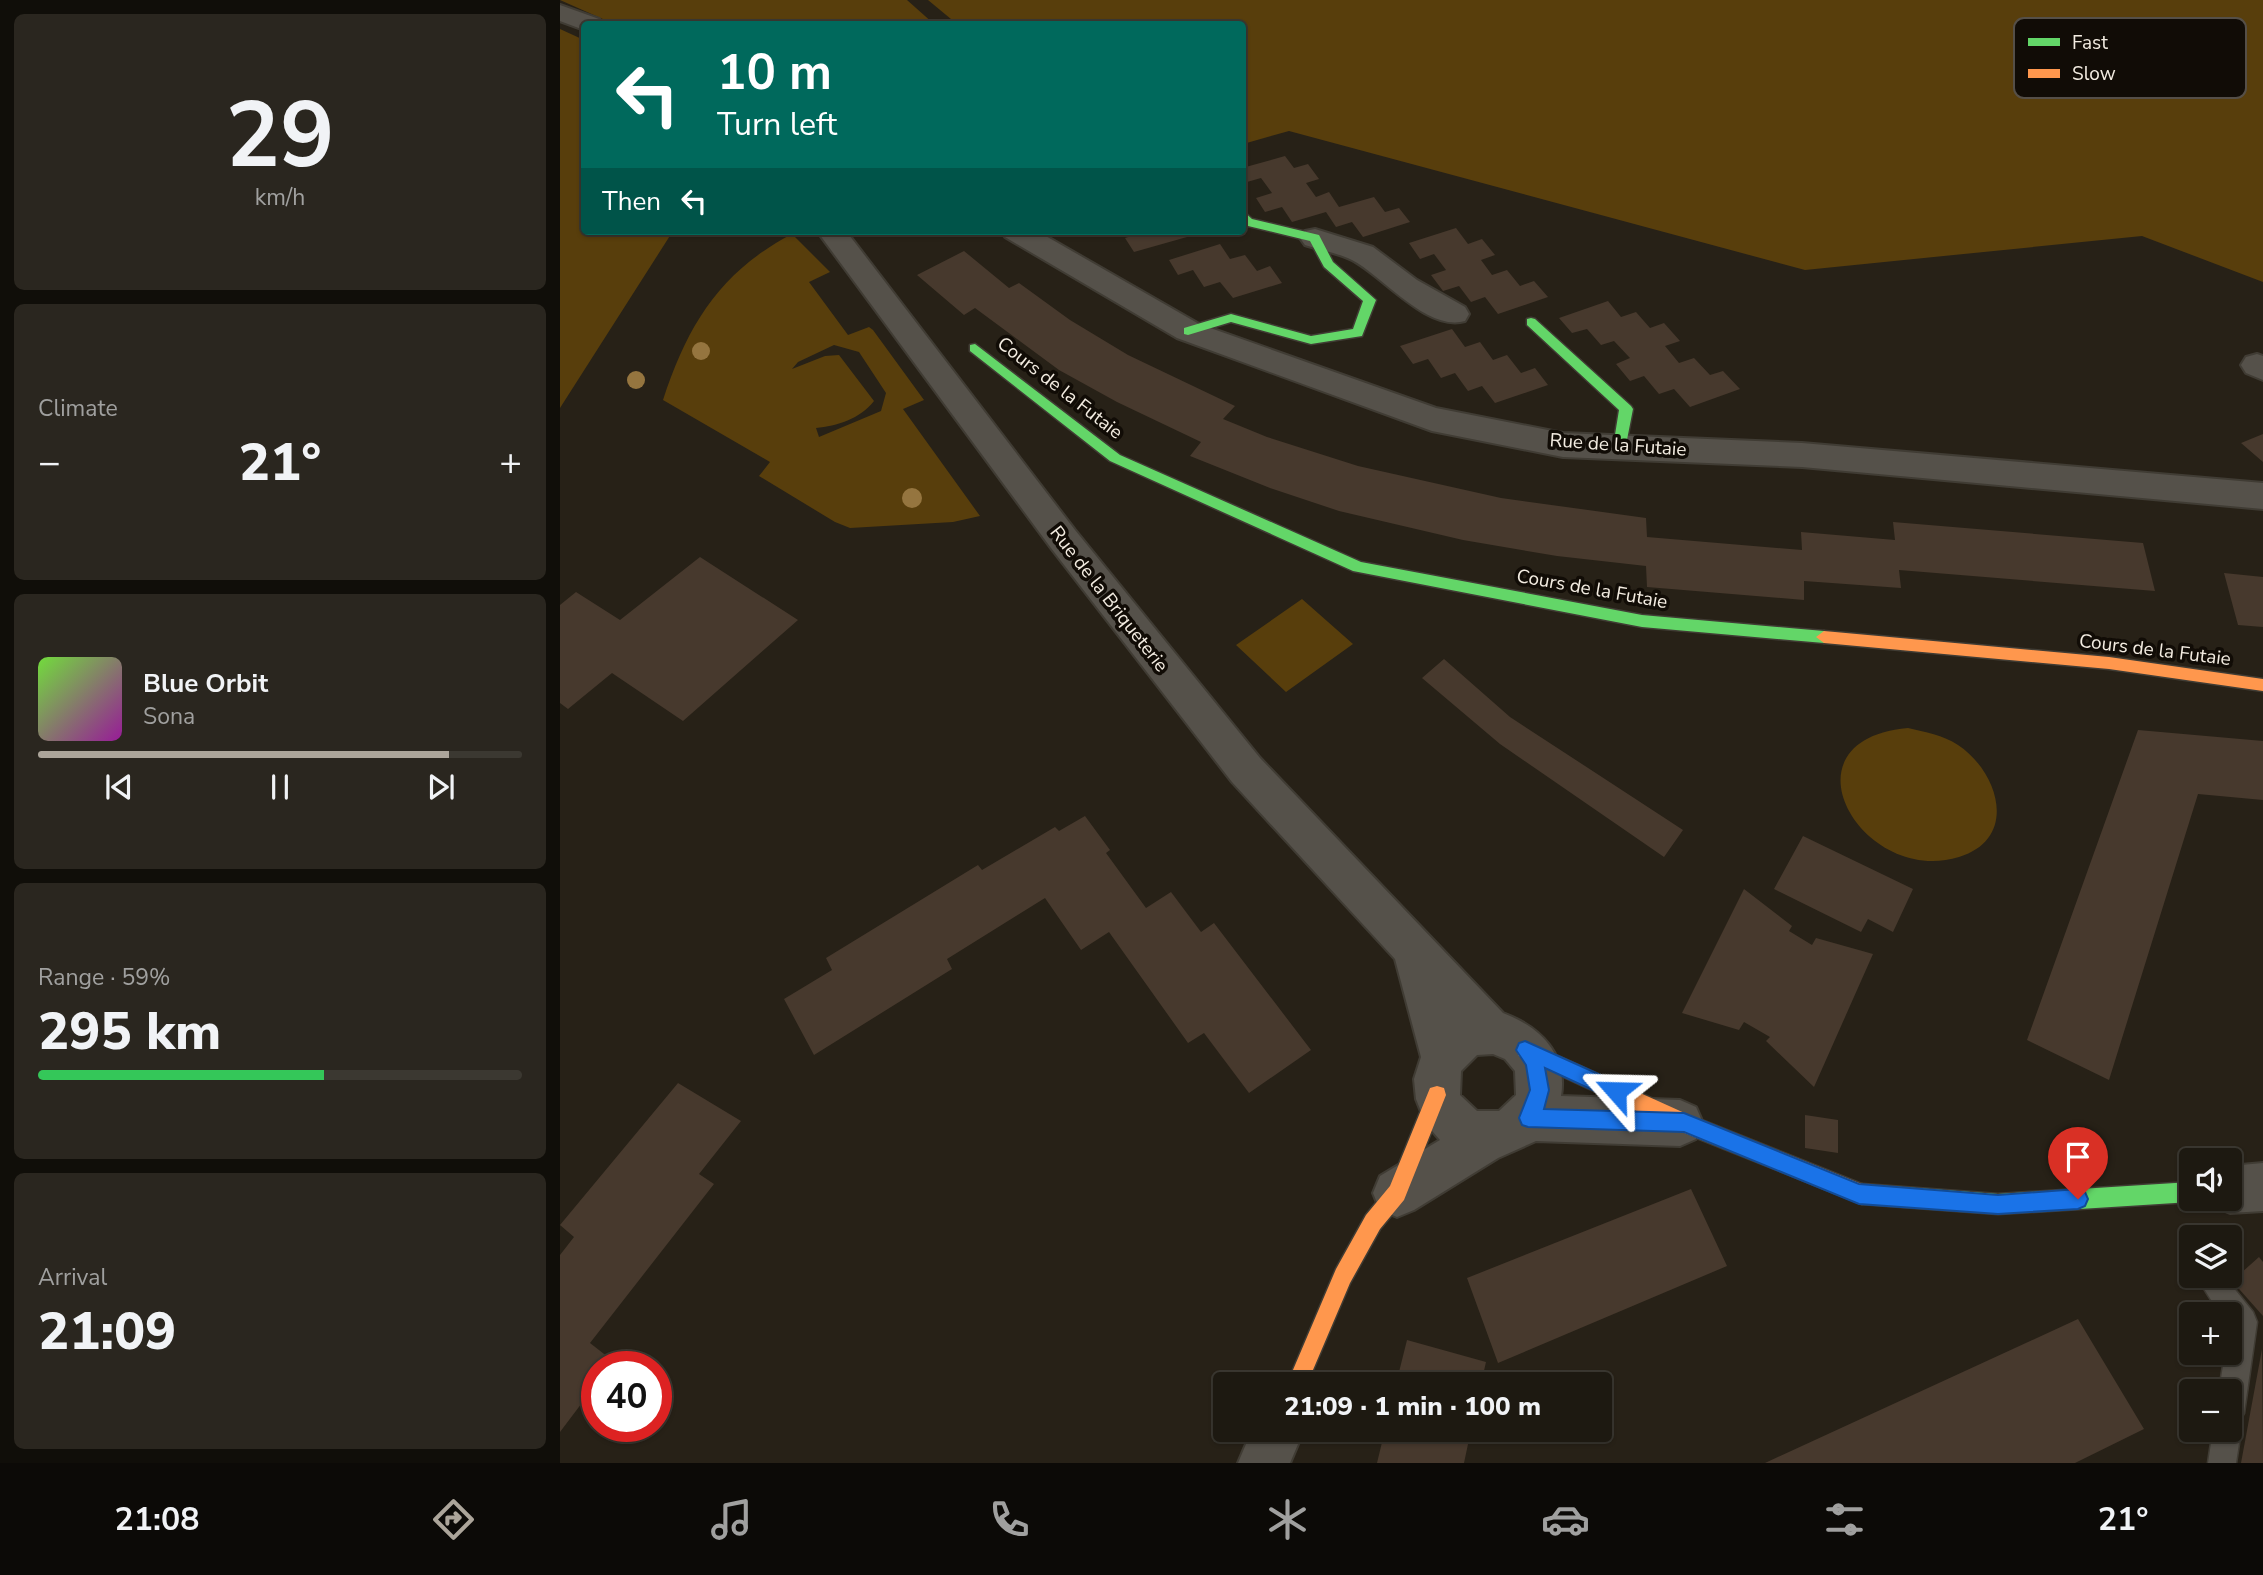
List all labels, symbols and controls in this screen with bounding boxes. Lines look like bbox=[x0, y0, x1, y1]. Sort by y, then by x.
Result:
legend bbox=[2014, 18, 2246, 98]
text: Fast bbox=[2072, 30, 2108, 56]
text: 10 m bbox=[717, 39, 832, 106]
icon: left bbox=[602, 49, 693, 140]
text: Slow bbox=[2072, 61, 2116, 87]
text: 29 bbox=[225, 74, 335, 198]
text: Turn left bbox=[717, 103, 837, 146]
text: km/h bbox=[255, 182, 305, 213]
icon: left bbox=[675, 182, 713, 220]
text: Then bbox=[602, 184, 661, 219]
street label: Cours de la Futaie bbox=[992, 331, 1128, 445]
text: Climate bbox=[38, 393, 118, 424]
text: 21° bbox=[239, 427, 321, 498]
street label: Rue de la Futaie bbox=[1549, 427, 1687, 463]
text: − bbox=[38, 437, 61, 488]
text: + bbox=[499, 437, 522, 488]
street label: Rue de la Briqueterie bbox=[1044, 521, 1174, 677]
street label: Cours de la Futaie bbox=[1514, 563, 1670, 615]
street label: Cours de la Futaie bbox=[2078, 628, 2232, 672]
text: Blue Orbit bbox=[143, 666, 268, 701]
text: Sona bbox=[143, 701, 195, 732]
icon: previous bbox=[100, 768, 138, 806]
icon: pause bbox=[261, 768, 299, 806]
icon: next bbox=[422, 768, 460, 806]
text: Range · 59% bbox=[38, 962, 170, 993]
text: 295 km bbox=[38, 996, 221, 1067]
position arrow bbox=[1579, 1054, 1653, 1128]
pin bbox=[2048, 1127, 2108, 1199]
icon: arrive bbox=[2059, 1138, 2097, 1176]
map controls bbox=[2179, 1148, 2242, 1442]
button: sound bbox=[2179, 1148, 2242, 1211]
button: layers bbox=[2179, 1225, 2242, 1288]
text: Arrival bbox=[38, 1262, 107, 1293]
text: 21:09 bbox=[38, 1296, 176, 1367]
button: + bbox=[2179, 1302, 2242, 1365]
speed limit sign: 40 bbox=[581, 1351, 672, 1442]
button: − bbox=[2179, 1379, 2242, 1442]
text: 21:09 · 1 min · 100 m bbox=[1284, 1389, 1541, 1424]
icon: directions bbox=[429, 1495, 478, 1544]
icon: music bbox=[707, 1495, 756, 1544]
icon: phone bbox=[985, 1495, 1034, 1544]
icon: climate bbox=[1263, 1495, 1312, 1544]
icon: car bbox=[1541, 1495, 1590, 1544]
icon: filters bbox=[1820, 1495, 1869, 1544]
text: 21:08 bbox=[115, 1498, 199, 1541]
text: 21° bbox=[2098, 1498, 2148, 1541]

